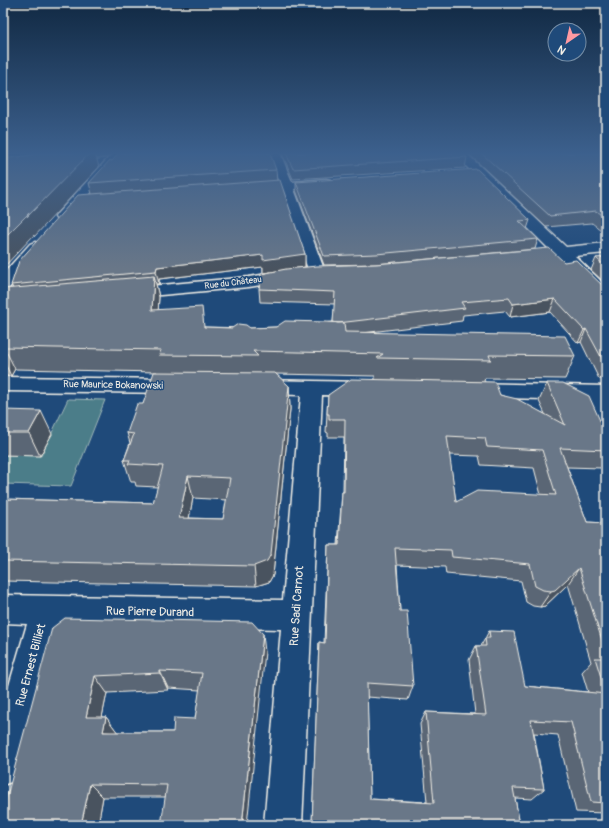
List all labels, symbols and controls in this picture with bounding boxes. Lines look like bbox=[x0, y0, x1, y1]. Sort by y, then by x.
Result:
north arrow bbox=[547, 22, 587, 62]
text: N bbox=[555, 42, 568, 57]
street label: Rue du Château bbox=[204, 274, 263, 292]
street label: Rue Maurice Bokanowski bbox=[63, 378, 163, 392]
street label: Rue Sadi Carnot bbox=[287, 565, 307, 647]
street label: Rue Pierre Durand bbox=[106, 604, 195, 620]
street label: Rue Ernest Billiet bbox=[13, 622, 49, 708]

